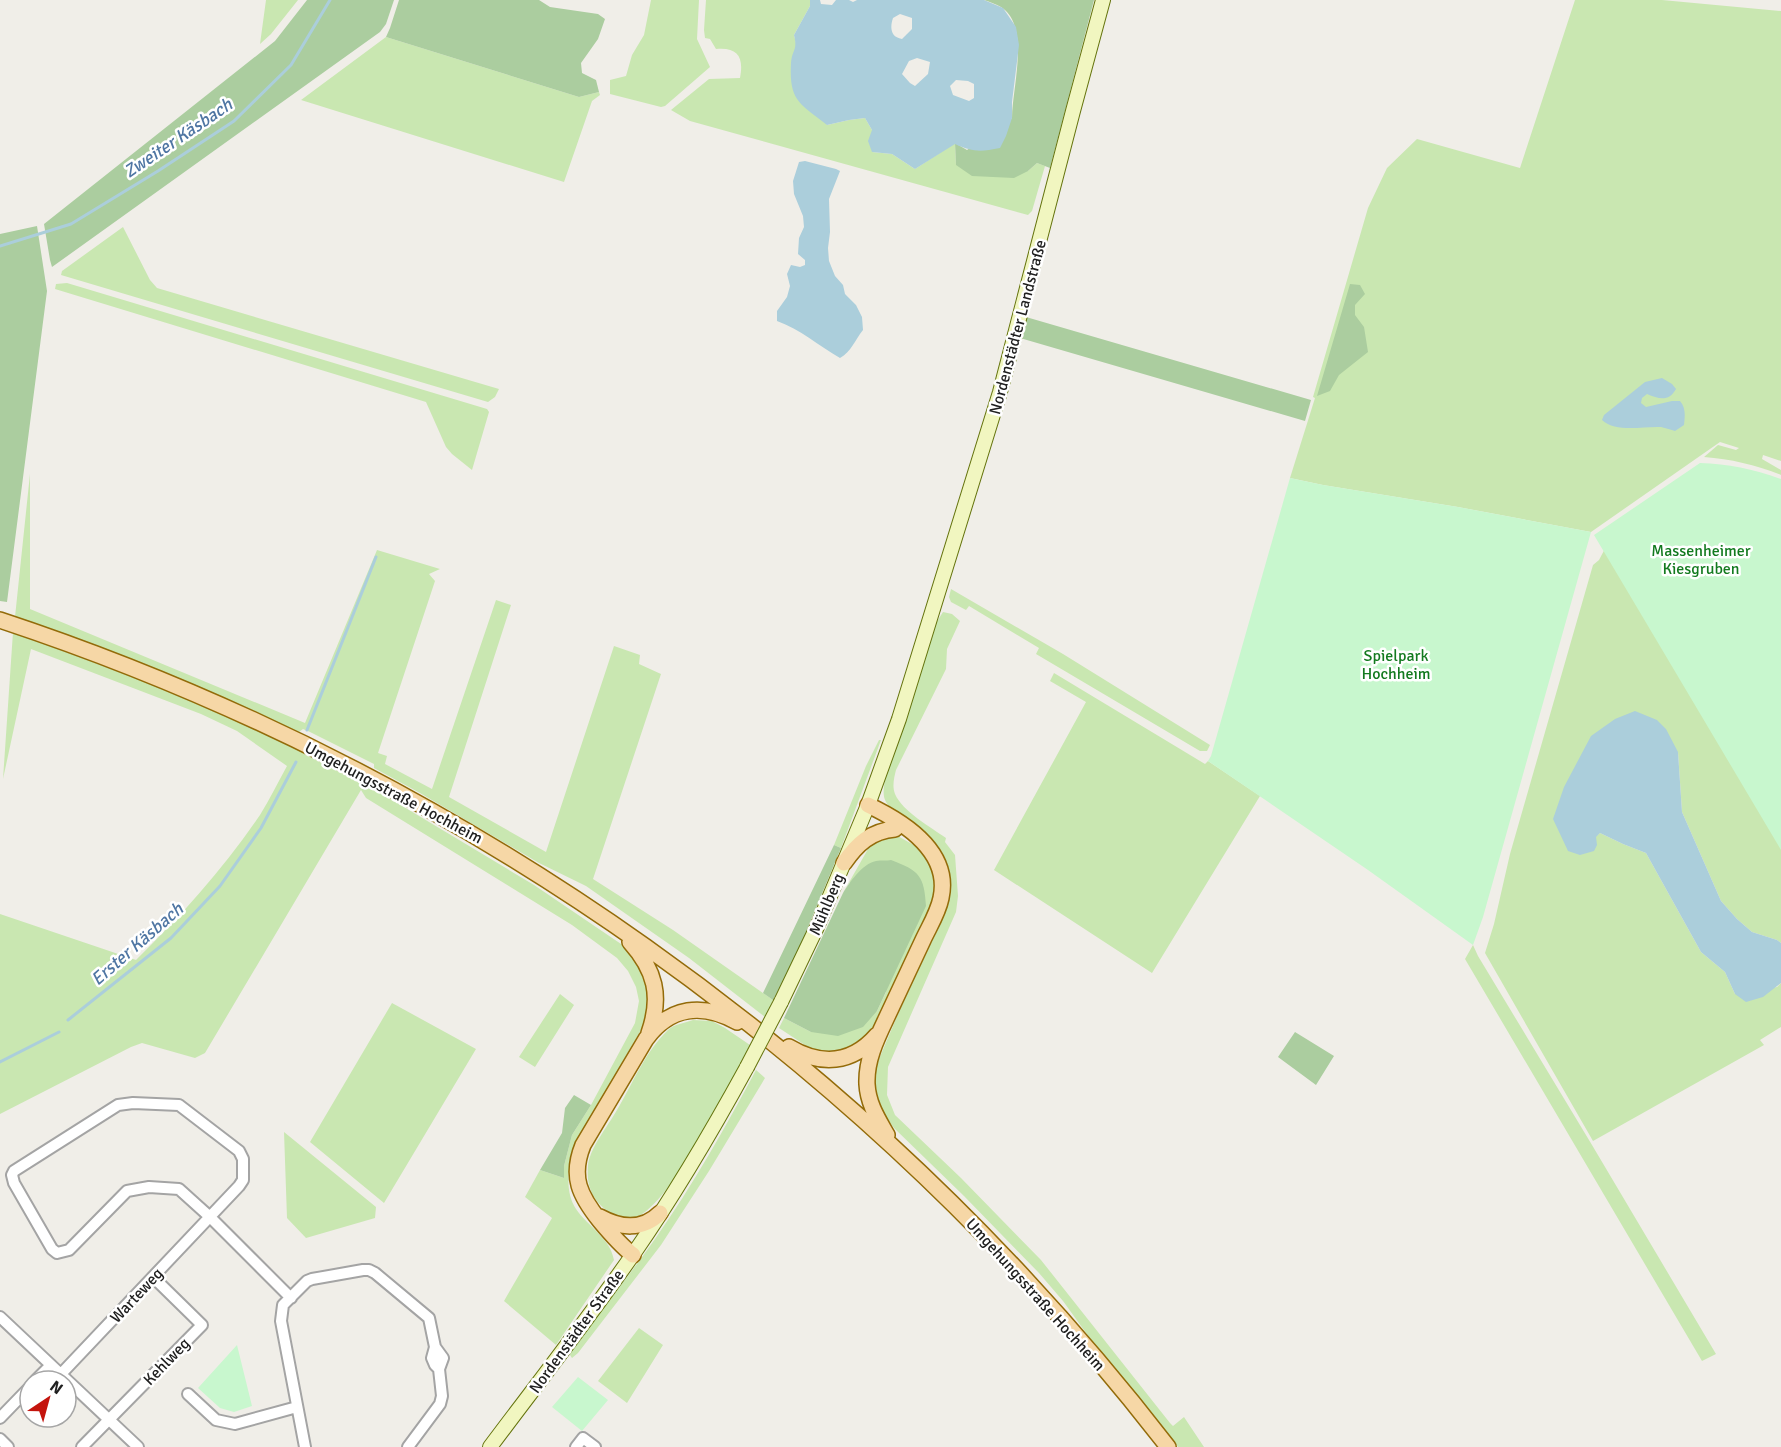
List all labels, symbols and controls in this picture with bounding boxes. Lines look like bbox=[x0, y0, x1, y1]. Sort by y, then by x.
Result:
water label: Zweiter Käsbach bbox=[119, 93, 238, 182]
street label: Nordenstädter Landstraße bbox=[985, 238, 1051, 417]
park label: Massenheimer Kiesgruben bbox=[1651, 541, 1751, 579]
park label: Spielpark Hochheim bbox=[1361, 646, 1431, 684]
street label: Umgehungsstraße Hochheim bbox=[301, 737, 486, 848]
street label: Mühlberg bbox=[805, 870, 849, 939]
water label: Erster Käsbach bbox=[86, 897, 189, 990]
street label: Umgehungsstraße Hochheim bbox=[961, 1214, 1109, 1375]
street label: Warteweg bbox=[106, 1264, 167, 1328]
street label: Nordenstädter Straße bbox=[525, 1266, 629, 1398]
street label: Kehlweg bbox=[139, 1334, 194, 1390]
north arrow bbox=[18, 1369, 78, 1429]
text: N bbox=[46, 1376, 67, 1399]

